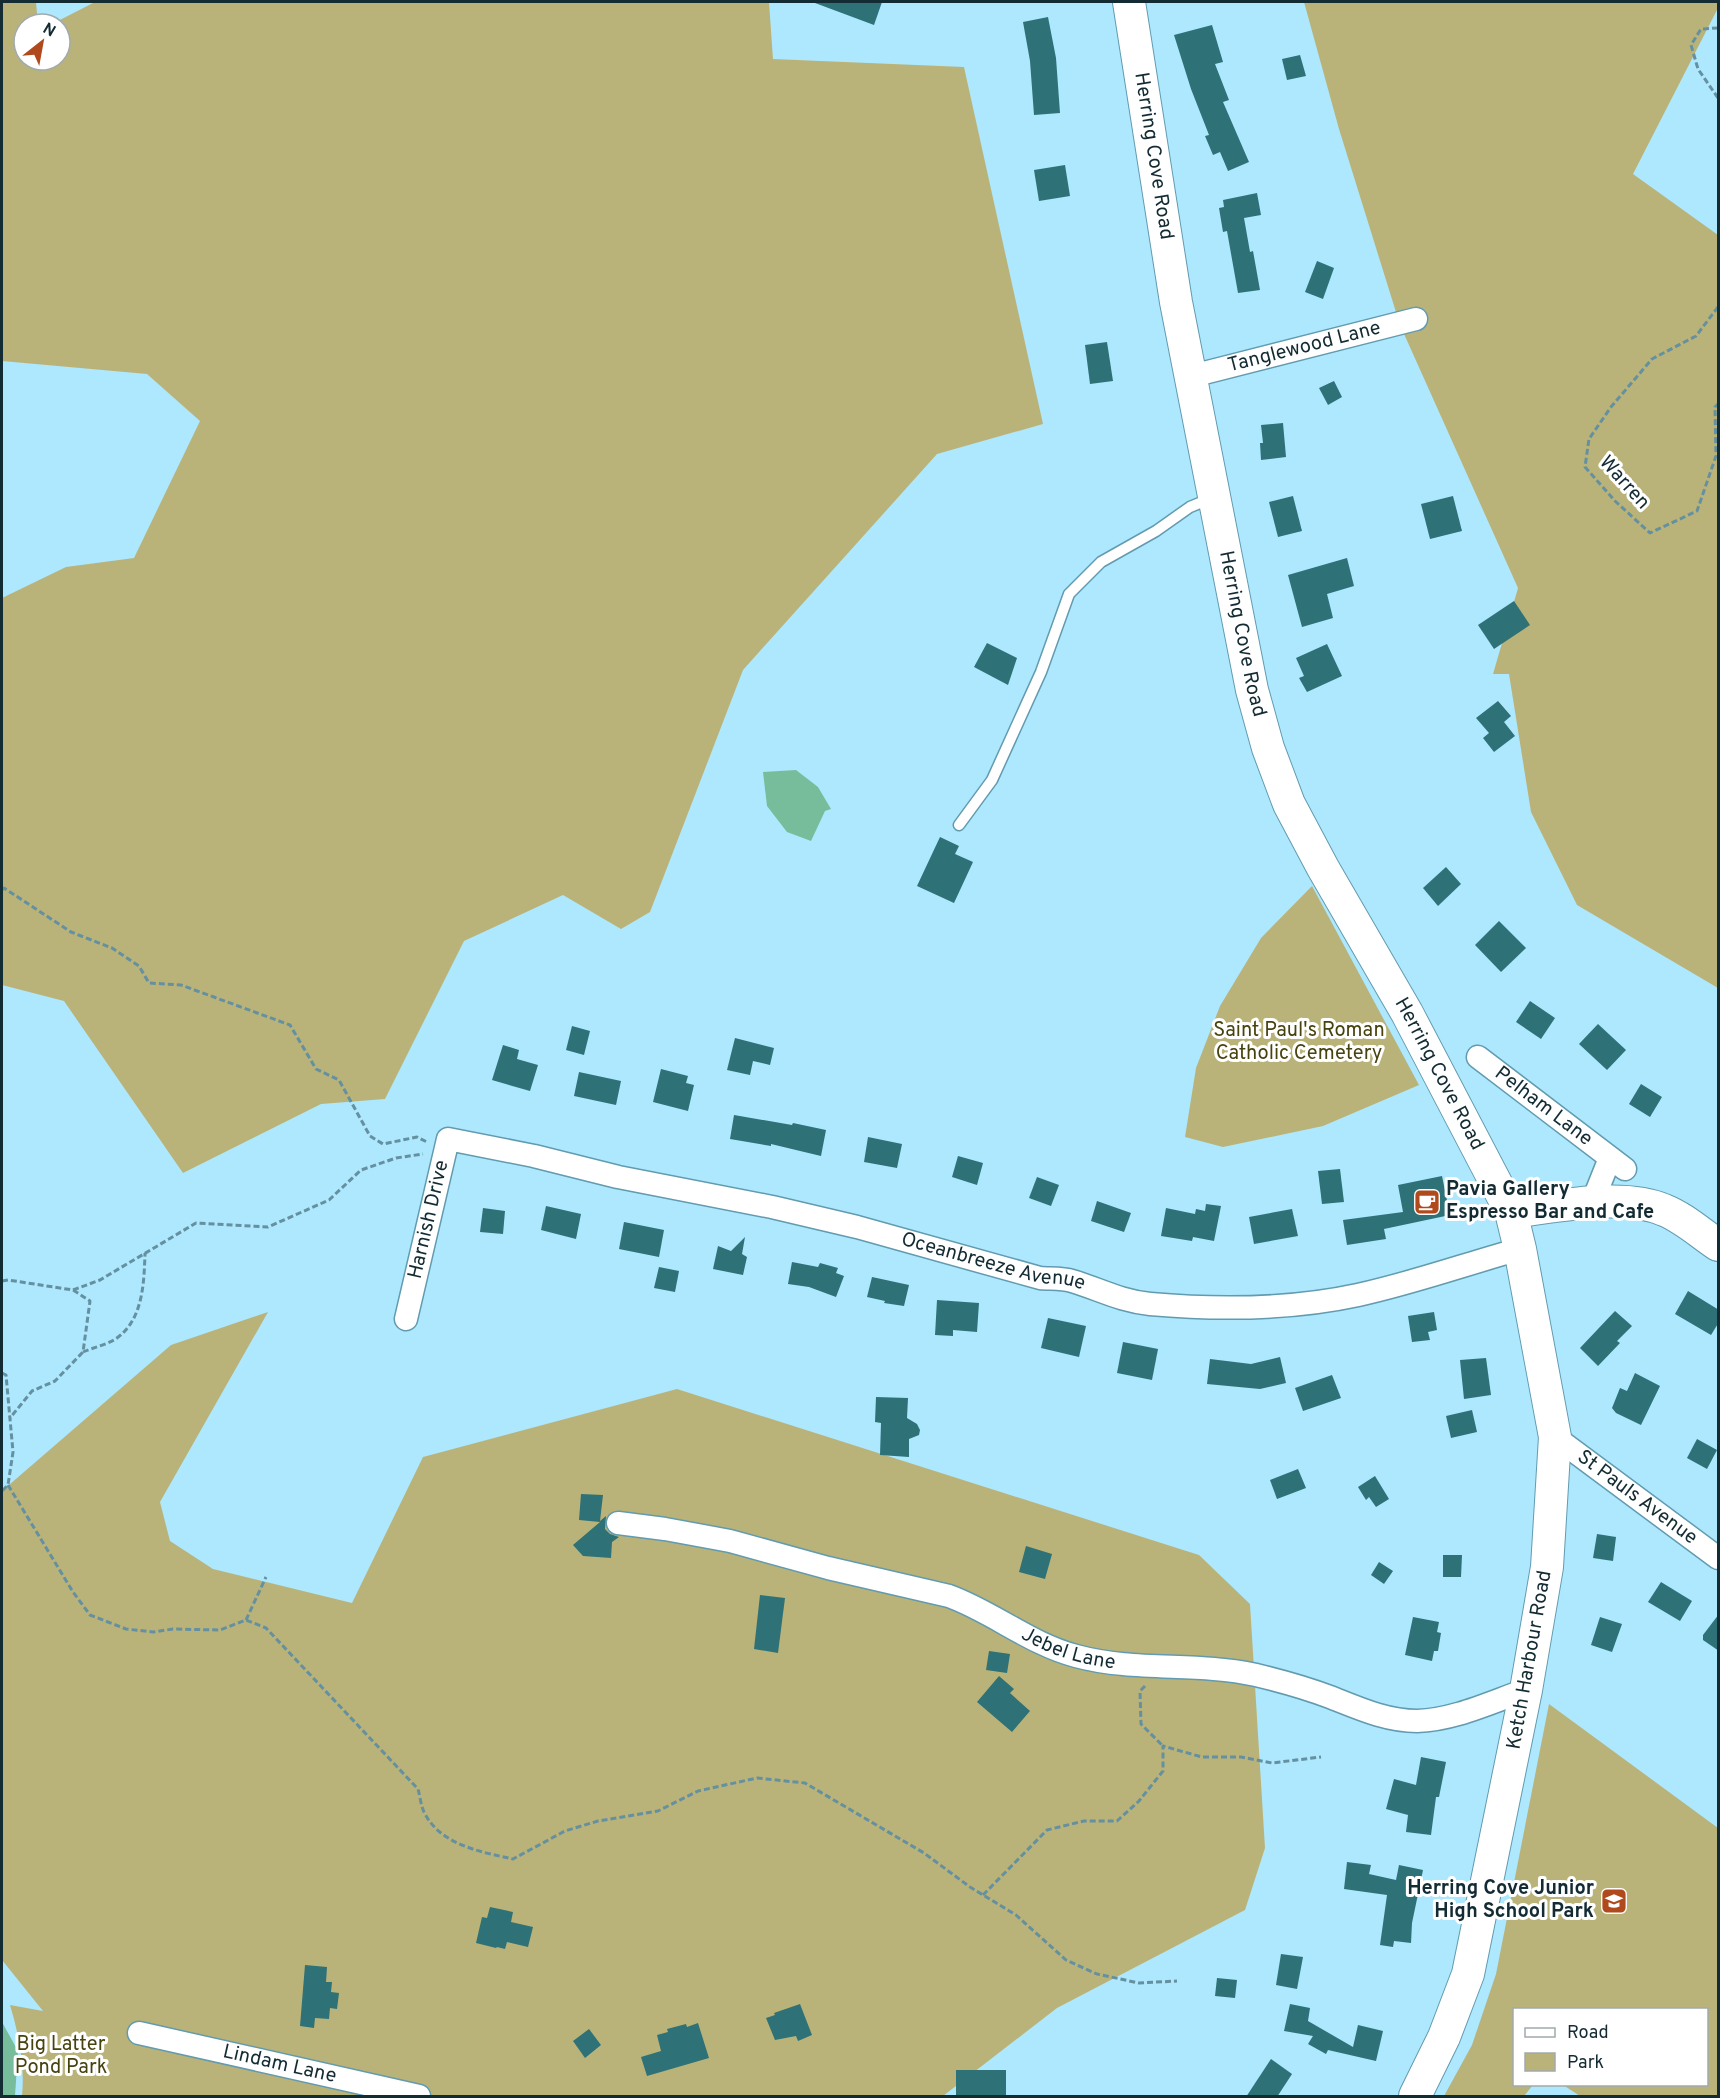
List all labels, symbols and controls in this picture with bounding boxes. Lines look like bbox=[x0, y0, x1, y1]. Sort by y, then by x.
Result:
north arrow bbox=[12, 12, 72, 72]
text: N bbox=[39, 19, 59, 42]
street label: Herring Cove Road bbox=[1127, 71, 1179, 242]
street label: Tanglewood Lane bbox=[1225, 315, 1384, 379]
street label: Warren bbox=[1593, 450, 1655, 516]
street label: Herring Cove Road bbox=[1212, 549, 1272, 720]
street label: Herring Cove Road bbox=[1388, 993, 1490, 1155]
park label: Saint Paul's Roman Catholic Cemetery bbox=[1213, 1018, 1385, 1067]
street label: Pelham Lane bbox=[1489, 1061, 1598, 1152]
street label: Harnish Drive bbox=[403, 1158, 456, 1282]
place label: Pavia Gallery Espresso Bar and Cafe bbox=[1446, 1177, 1654, 1226]
cafe icon: Pavia Gallery Espresso Bar and Cafe bbox=[1412, 1187, 1442, 1217]
street label: Oceanbreeze Avenue bbox=[898, 1227, 1089, 1297]
street label: St Pauls Avenue bbox=[1572, 1445, 1702, 1551]
street label: Ketch Harbour Road bbox=[1501, 1568, 1559, 1752]
street label: Jebel Lane bbox=[1016, 1622, 1117, 1676]
place label: Herring Cove Junior High School Park bbox=[1407, 1876, 1595, 1925]
school or university icon: Herring Cove Junior High School Park bbox=[1599, 1886, 1629, 1916]
legend bbox=[1513, 2008, 1708, 2086]
text: Road bbox=[1567, 2022, 1609, 2045]
park label: Big Latter Pond Park bbox=[15, 2032, 107, 2081]
street label: Lindam Lane bbox=[220, 2039, 339, 2090]
text: Park bbox=[1567, 2052, 1604, 2075]

